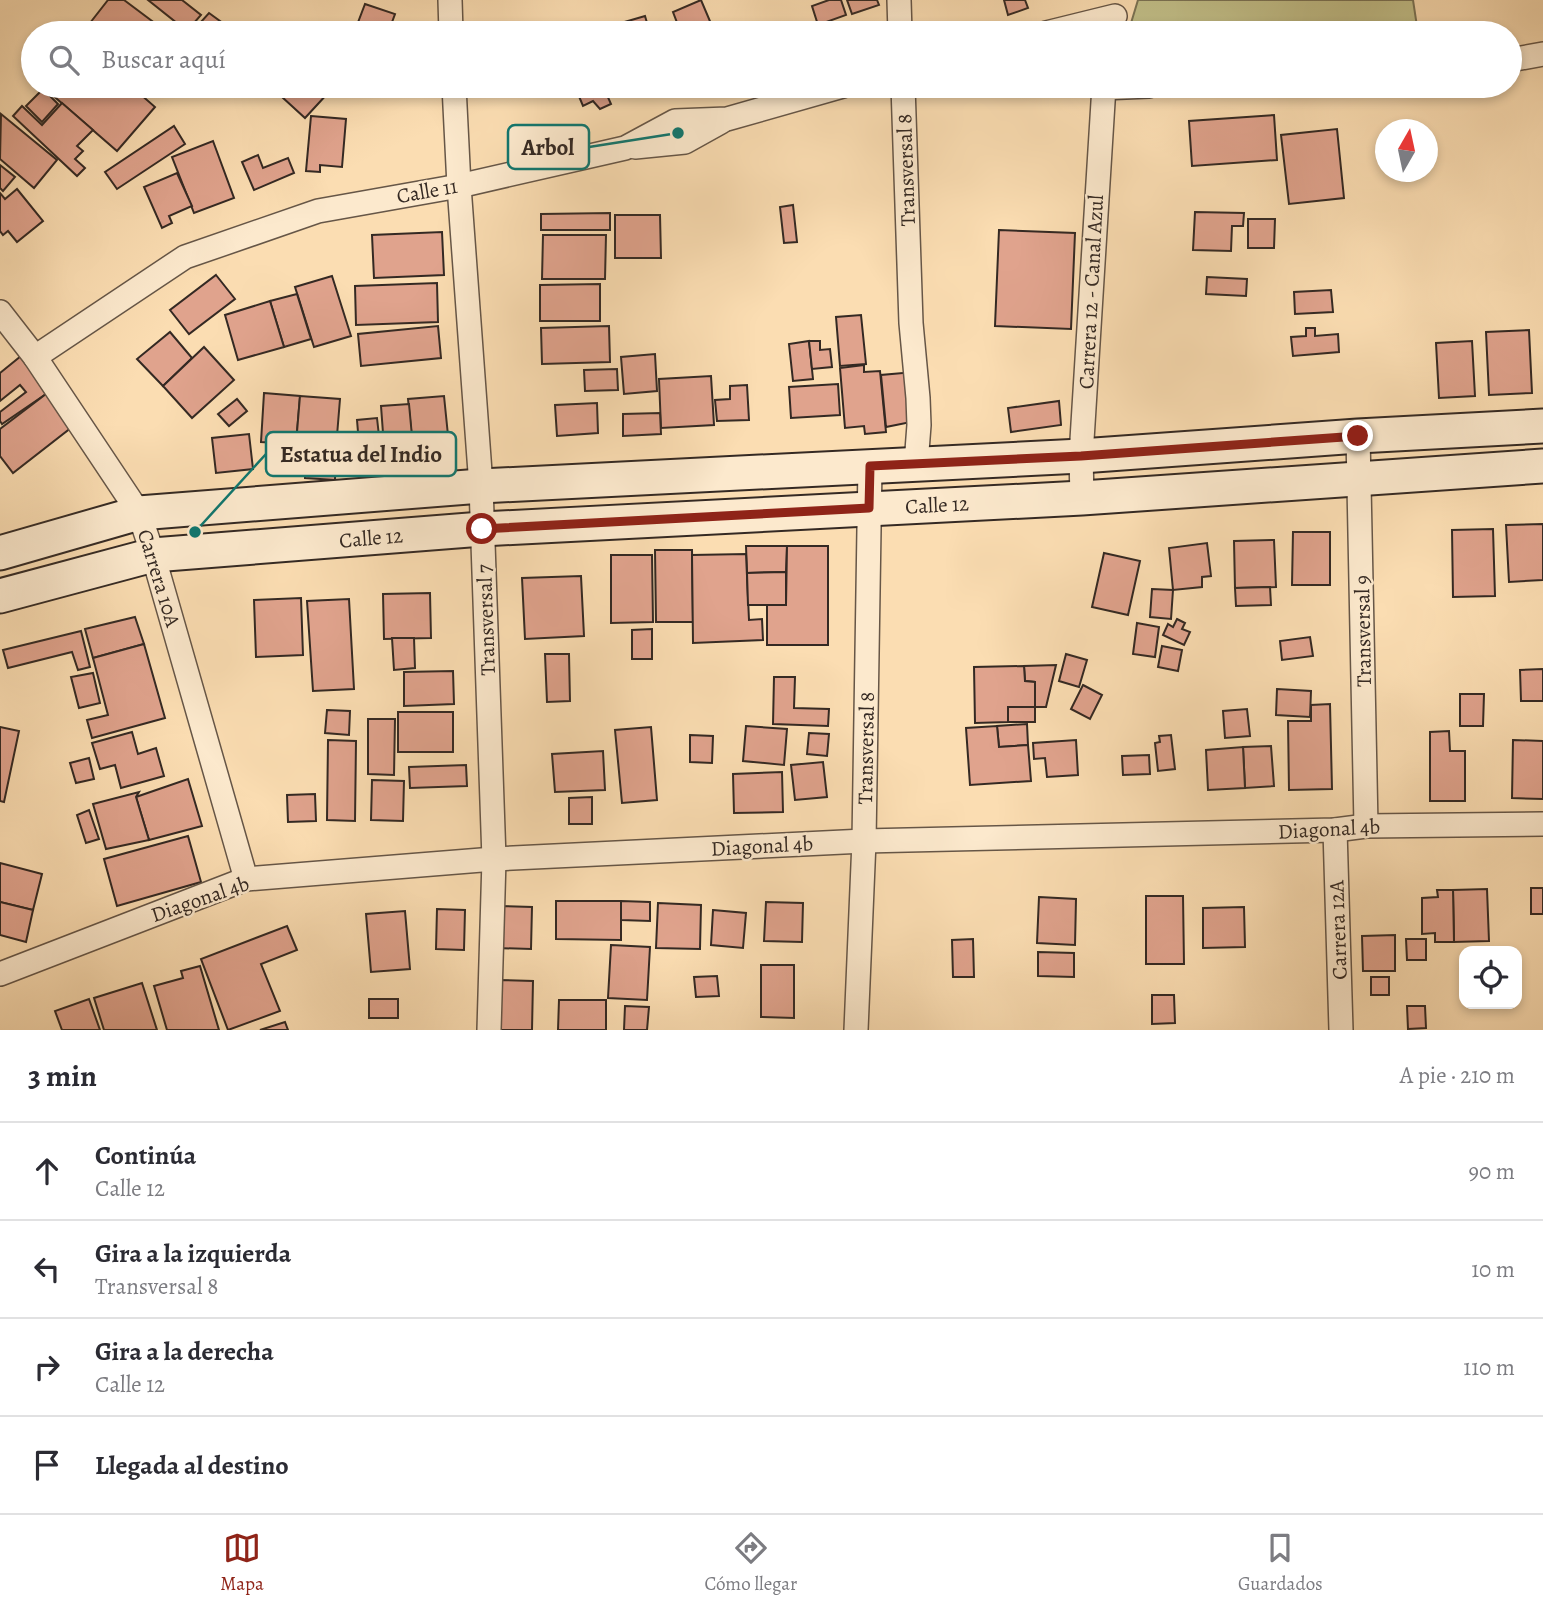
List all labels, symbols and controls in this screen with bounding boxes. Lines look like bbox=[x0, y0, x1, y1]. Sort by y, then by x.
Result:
search box bbox=[21, 21, 1522, 98]
icon: search bbox=[45, 41, 83, 79]
text: Buscar aquí bbox=[101, 42, 226, 77]
street label: Transversal 8 bbox=[890, 113, 922, 227]
north arrow bbox=[1375, 119, 1438, 182]
callout: Arbol bbox=[508, 125, 589, 169]
text: Arbol bbox=[521, 132, 574, 163]
street label: Calle 11 bbox=[394, 172, 460, 210]
street label: Carrera 12 - Canal Azul bbox=[1072, 194, 1110, 390]
route end bbox=[1342, 420, 1373, 451]
callout: Estatua del Indio bbox=[266, 432, 456, 476]
text: Estatua del Indio bbox=[280, 439, 442, 470]
street label: Calle 12 bbox=[904, 489, 970, 521]
route start bbox=[466, 513, 497, 544]
street label: Calle 12 bbox=[338, 521, 404, 555]
street label: Carrera 10A bbox=[131, 526, 187, 631]
street label: Transversal 7 bbox=[470, 564, 502, 676]
street label: Transversal 9 bbox=[1348, 575, 1378, 687]
street label: Transversal 8 bbox=[851, 691, 881, 805]
street label: Diagonal 4b bbox=[1277, 812, 1381, 846]
street label: Diagonal 4b bbox=[710, 829, 814, 863]
street label: Diagonal 4b bbox=[147, 869, 253, 929]
street label: Carrera 12A bbox=[1322, 879, 1354, 980]
map controls bbox=[1459, 946, 1522, 1009]
button: locate bbox=[1459, 946, 1522, 1009]
text: 3 min bbox=[28, 1056, 97, 1096]
text: A pie · 210 m bbox=[1400, 1060, 1515, 1091]
text: Continúa bbox=[95, 1138, 196, 1173]
icon: ahead bbox=[28, 1152, 66, 1190]
text: 90 m bbox=[1469, 1156, 1515, 1187]
text: Calle 12 bbox=[95, 1173, 165, 1204]
text: Gira a la izquierda bbox=[95, 1236, 291, 1271]
icon: left bbox=[28, 1250, 66, 1288]
text: 10 m bbox=[1471, 1254, 1515, 1285]
text: Transversal 8 bbox=[95, 1271, 218, 1302]
text: Gira a la derecha bbox=[95, 1334, 274, 1369]
icon: right bbox=[28, 1348, 66, 1386]
text: 110 m bbox=[1463, 1352, 1515, 1383]
text: Calle 12 bbox=[95, 1369, 165, 1400]
icon: arrive bbox=[28, 1446, 66, 1484]
text: Llegada al destino bbox=[95, 1448, 289, 1483]
tab: Mapa bbox=[220, 1529, 264, 1597]
tab: Cómo llegar bbox=[704, 1529, 797, 1597]
tab: Guardados bbox=[1238, 1529, 1323, 1597]

